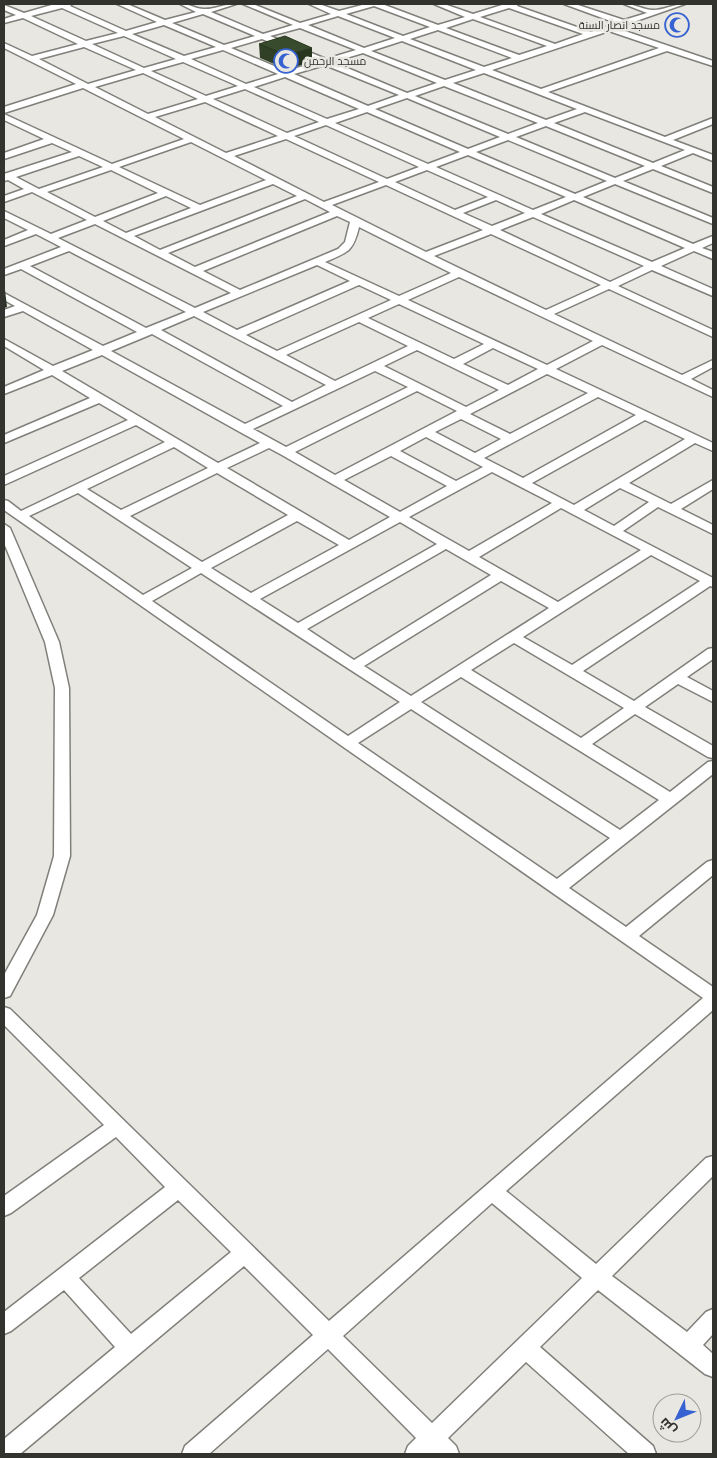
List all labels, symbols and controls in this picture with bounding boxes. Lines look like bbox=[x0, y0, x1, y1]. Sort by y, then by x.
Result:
mosque icon: مسجد انصار السنة bbox=[664, 12, 690, 38]
place label: مسجد انصار السنة bbox=[579, 19, 660, 32]
mosque icon: مسجد الرحمن bbox=[273, 48, 299, 74]
place label: مسجد الرحمن bbox=[304, 55, 366, 68]
north arrow bbox=[652, 1393, 702, 1443]
text: ش bbox=[655, 1414, 680, 1439]

